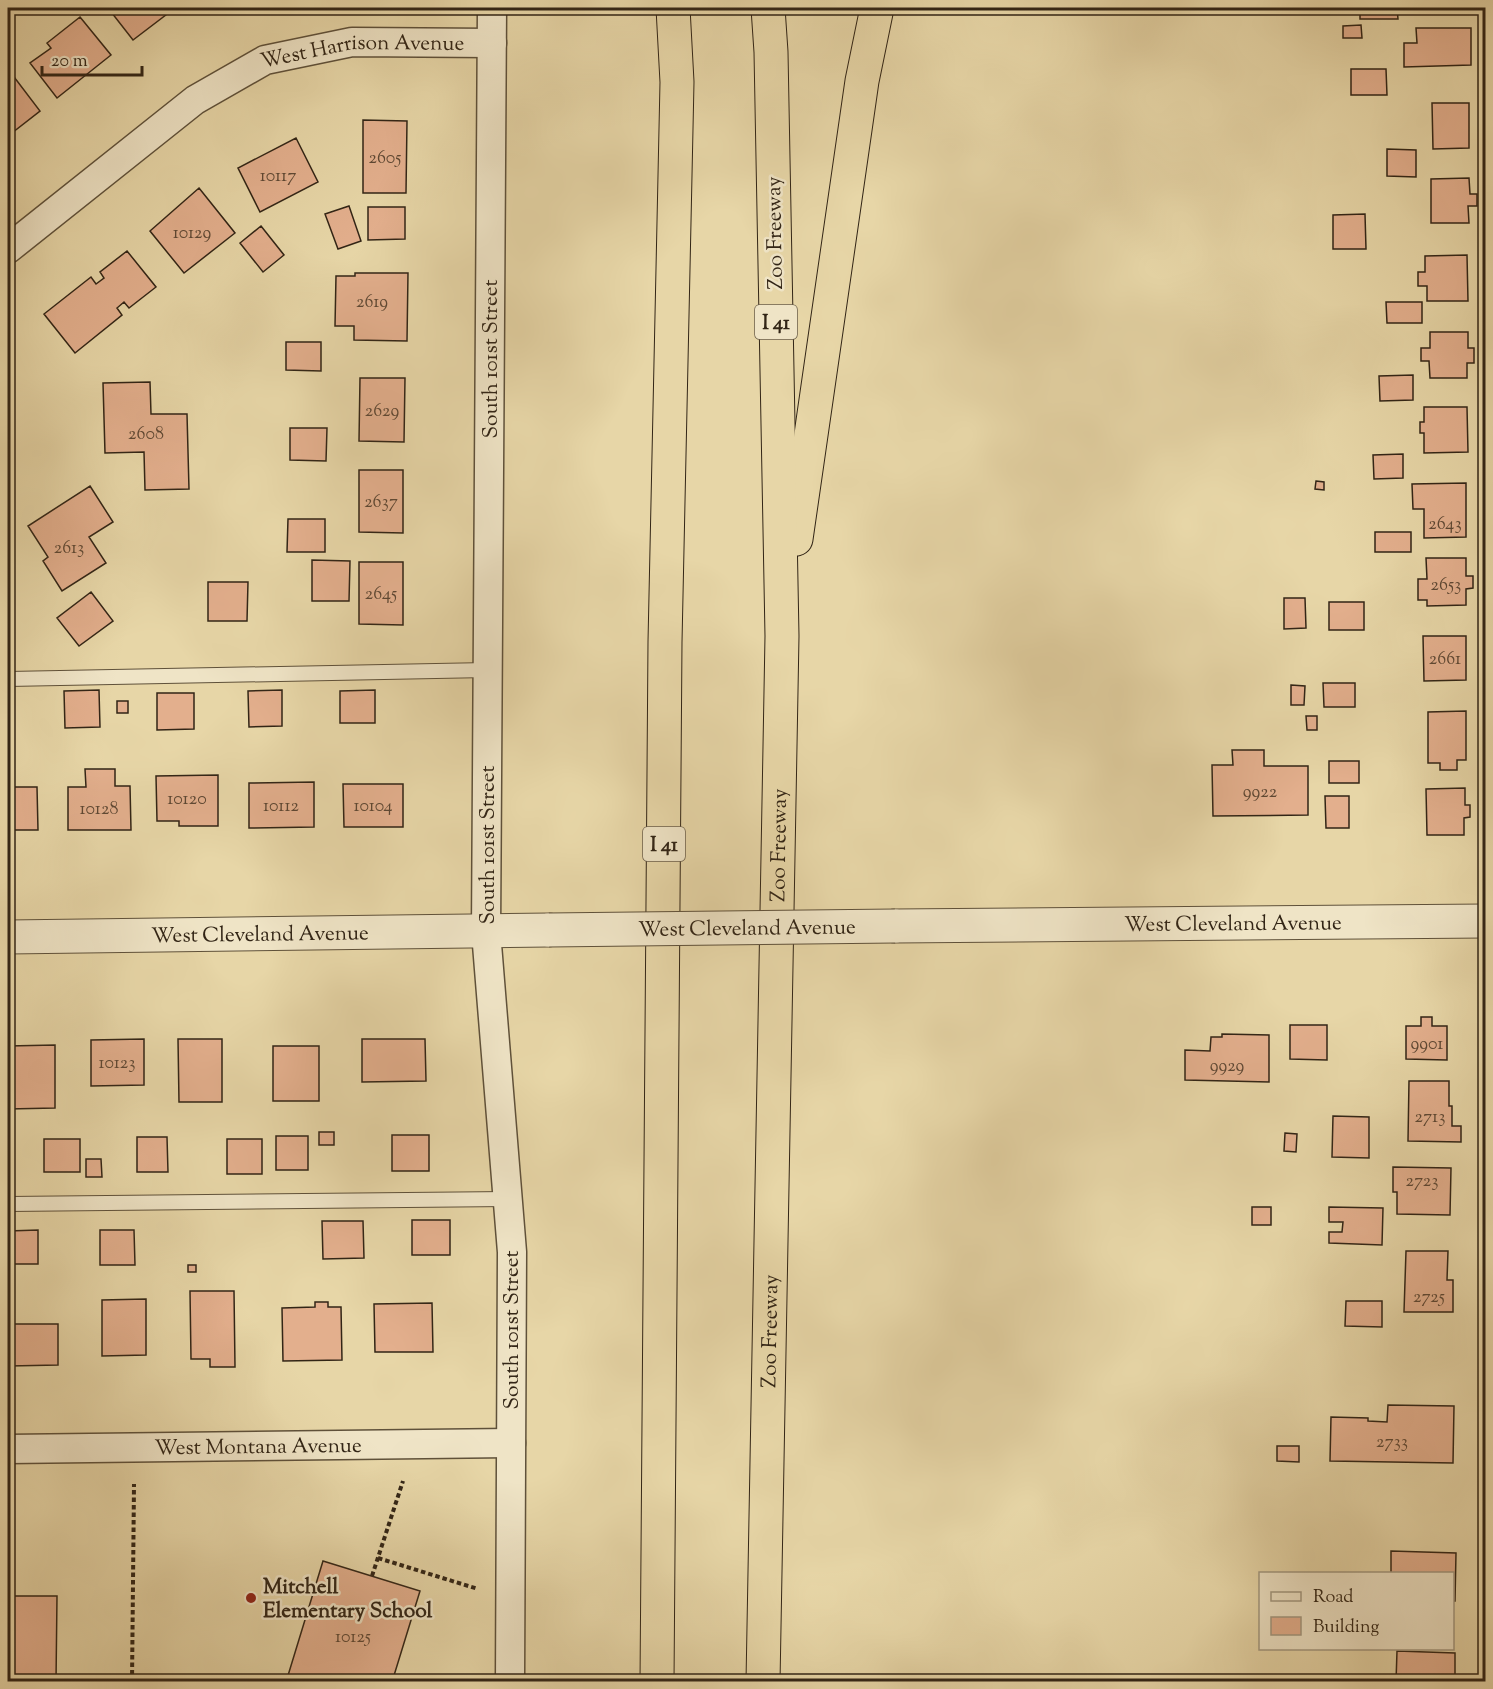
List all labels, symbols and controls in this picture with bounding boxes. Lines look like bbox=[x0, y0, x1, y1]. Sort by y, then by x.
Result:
street label: West Harrison Avenue bbox=[258, 29, 464, 78]
scale bar bbox=[42, 39, 142, 77]
text: 20 m bbox=[51, 49, 88, 75]
house number: 2605 bbox=[368, 146, 402, 172]
house number: 10117 bbox=[260, 164, 296, 190]
street label: Zoo Freeway bbox=[760, 176, 792, 290]
house number: 10129 bbox=[173, 221, 212, 247]
street label: South 101st Street bbox=[477, 279, 507, 439]
house number: 2619 bbox=[356, 290, 388, 316]
road number: I 41 bbox=[755, 305, 797, 339]
house number: 2629 bbox=[365, 399, 399, 425]
house number: 2608 bbox=[128, 422, 164, 448]
house number: 2637 bbox=[364, 490, 398, 516]
house number: 2643 bbox=[1428, 512, 1462, 538]
house number: 2613 bbox=[54, 536, 84, 562]
house number: 2653 bbox=[1431, 573, 1461, 599]
house number: 2645 bbox=[365, 582, 397, 608]
house number: 2661 bbox=[1429, 647, 1461, 673]
street label: South 101st Street bbox=[474, 765, 504, 925]
house number: 9922 bbox=[1243, 780, 1278, 806]
house number: 10120 bbox=[167, 787, 207, 813]
street label: Zoo Freeway bbox=[764, 788, 796, 902]
house number: 10112 bbox=[263, 794, 300, 820]
house number: 10104 bbox=[354, 794, 392, 820]
house number: 10128 bbox=[80, 797, 118, 823]
road number: I 41 bbox=[643, 827, 685, 861]
street label: West Cleveland Avenue bbox=[1124, 909, 1342, 941]
street label: West Cleveland Avenue bbox=[638, 913, 856, 946]
street label: West Cleveland Avenue bbox=[151, 919, 369, 952]
house number: 9901 bbox=[1411, 1032, 1443, 1058]
house number: 10123 bbox=[98, 1051, 136, 1077]
house number: 9929 bbox=[1210, 1054, 1245, 1080]
house number: 2713 bbox=[1415, 1105, 1445, 1131]
house number: 2723 bbox=[1406, 1169, 1438, 1195]
street label: South 101st Street bbox=[498, 1250, 528, 1410]
street label: Zoo Freeway bbox=[755, 1274, 787, 1388]
house number: 2725 bbox=[1413, 1285, 1445, 1311]
house number: 2733 bbox=[1376, 1430, 1408, 1456]
street label: West Montana Avenue bbox=[154, 1432, 362, 1464]
legend bbox=[1259, 1572, 1454, 1650]
place label: Mitchell Elementary School bbox=[263, 1573, 433, 1627]
text: Road bbox=[1313, 1585, 1353, 1611]
marker: Mitchell Elementary School bbox=[244, 1591, 258, 1605]
text: Building bbox=[1313, 1615, 1379, 1641]
house number: 10125 bbox=[335, 1625, 371, 1651]

